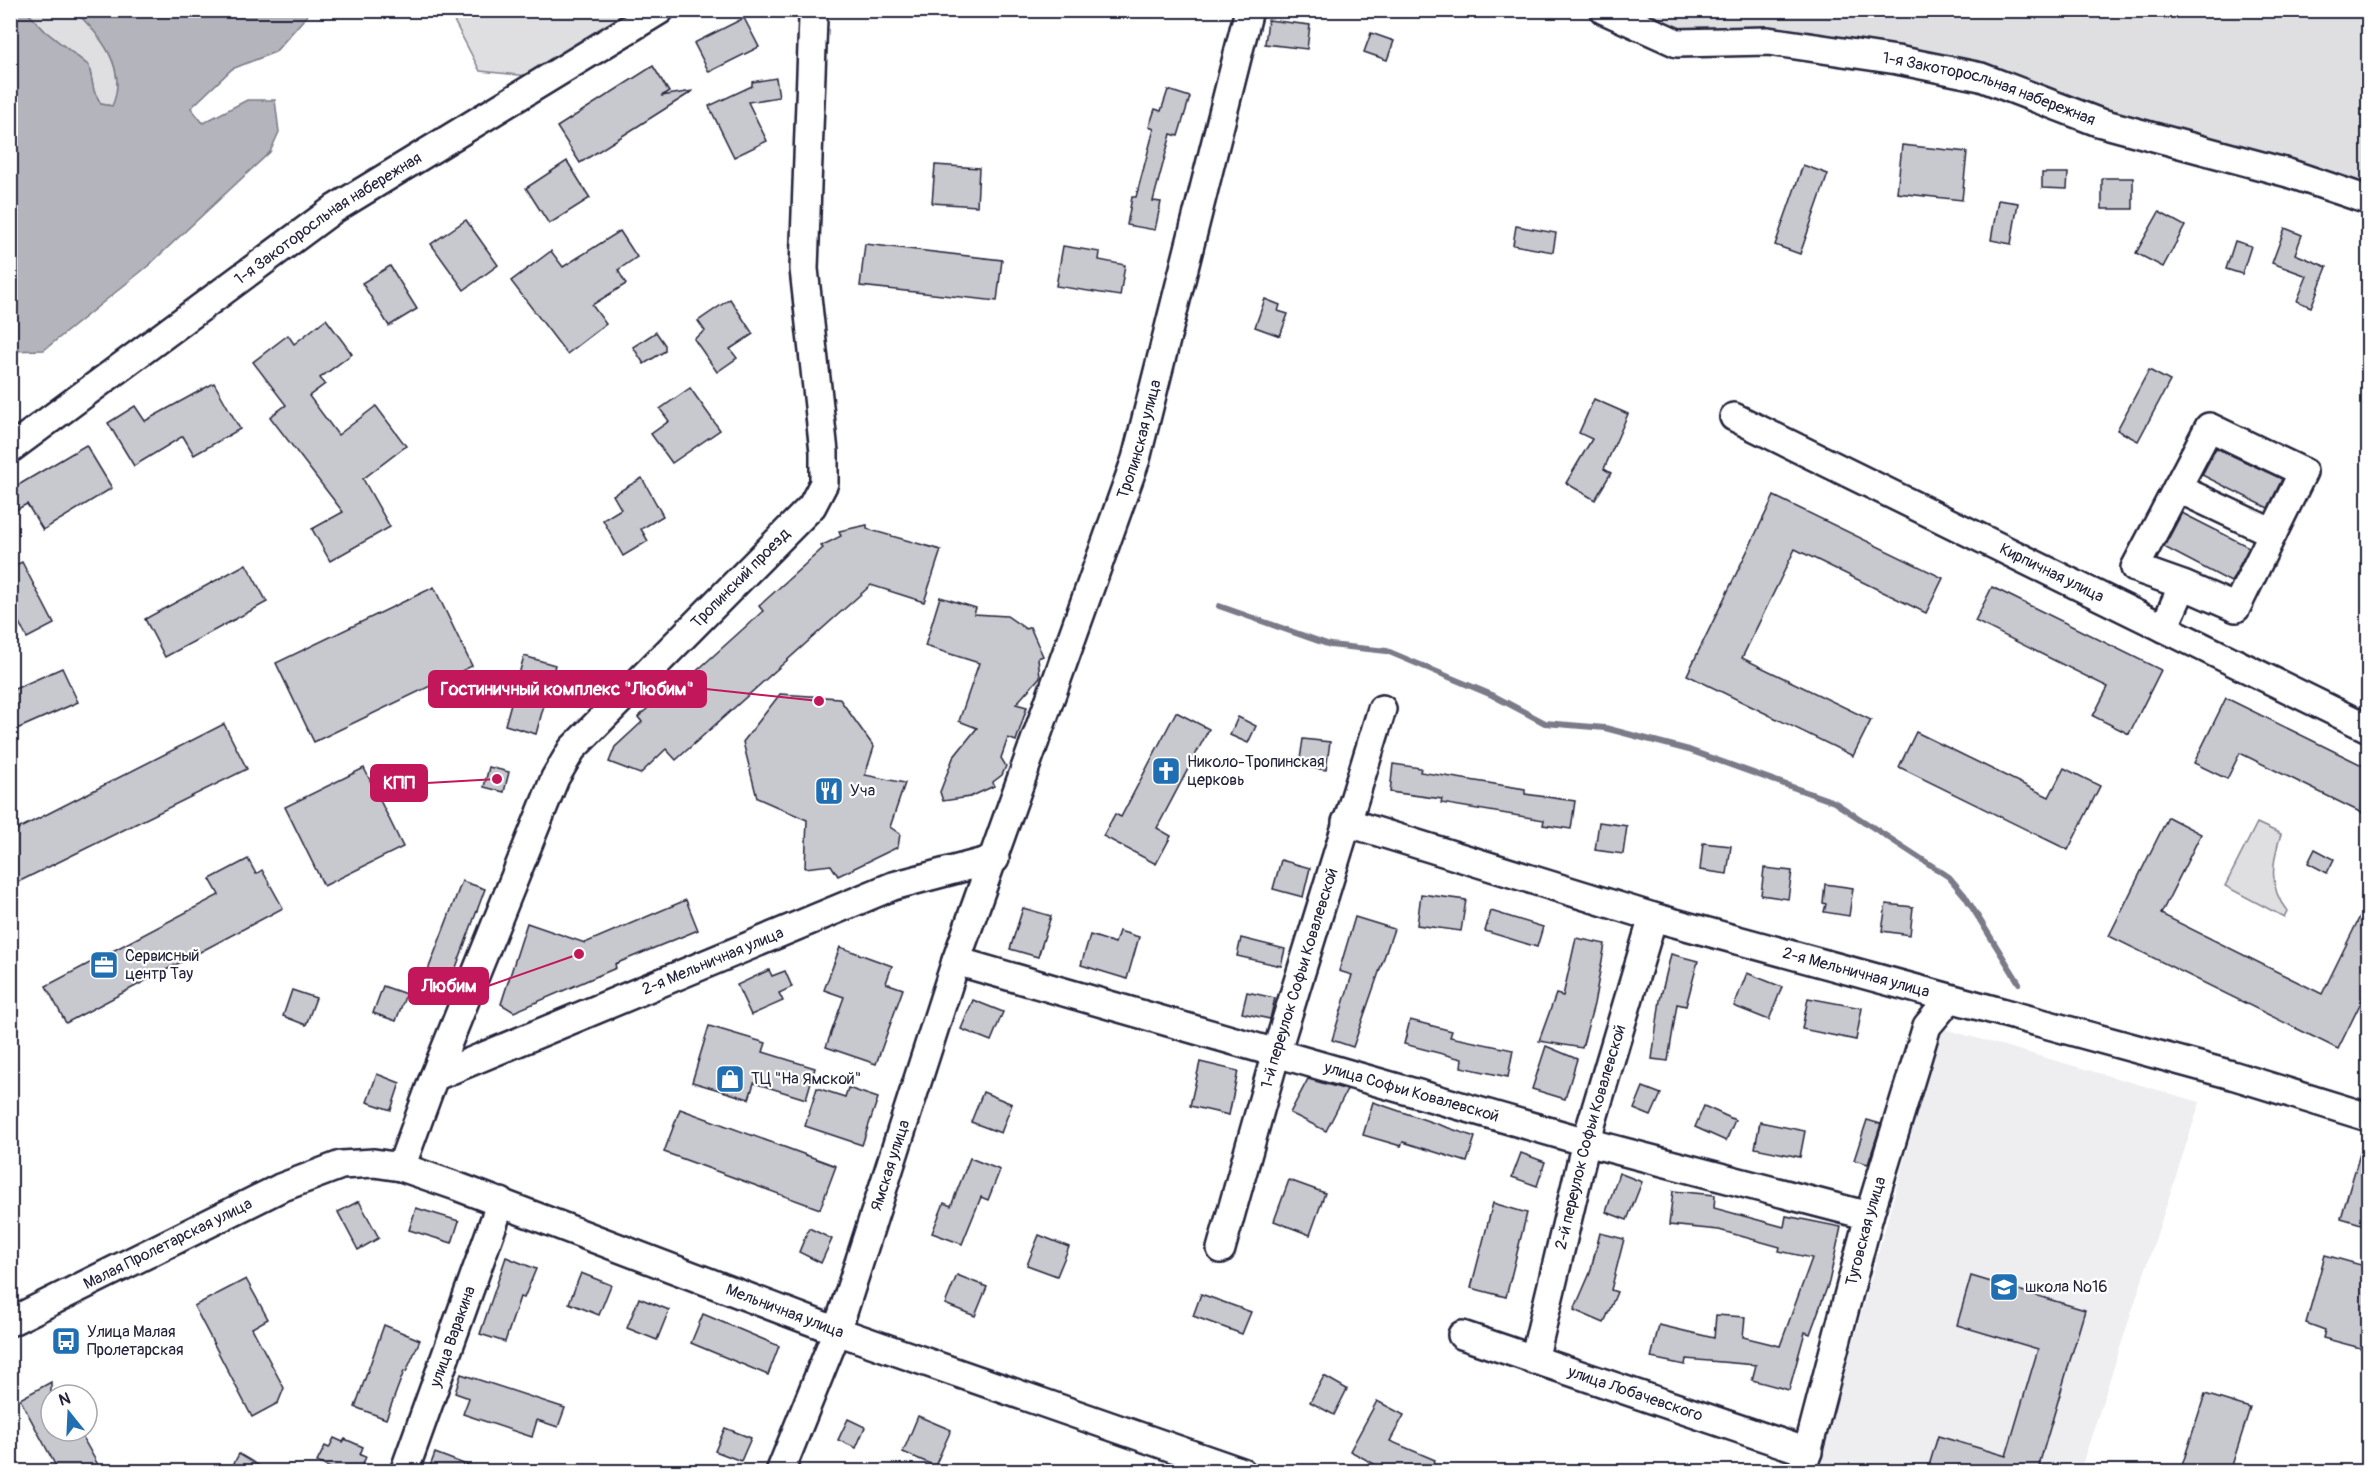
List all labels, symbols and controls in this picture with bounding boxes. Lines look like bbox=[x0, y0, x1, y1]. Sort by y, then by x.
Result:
street label: 1-я Закоторосльная набережная bbox=[1881, 48, 2098, 130]
street label: 1-я Закоторосльная набережная bbox=[231, 148, 425, 289]
street label: Тропинская улица bbox=[1113, 378, 1166, 502]
street label: Тропинский проезд bbox=[687, 524, 795, 632]
street label: Кирпичная улица bbox=[1996, 539, 2107, 607]
callout: Гостиничный комплекс "Любим" bbox=[429, 671, 706, 707]
text: Гостиничный комплекс "Любим" bbox=[440, 678, 694, 701]
place label: Николо-Тропинская церковь bbox=[1187, 752, 1325, 790]
church icon: Николо-Тропинская церковь bbox=[1150, 755, 1182, 787]
callout: КПП bbox=[371, 765, 427, 801]
text: КПП bbox=[383, 772, 415, 795]
restaurant icon: Уча bbox=[813, 775, 845, 807]
place label: Уча bbox=[850, 781, 875, 801]
street label: 1-й переулок Софьи Ковалевской bbox=[1257, 866, 1342, 1090]
street label: 2-я Мельничная улица bbox=[639, 923, 787, 999]
street label: 2-я Мельничная улица bbox=[1780, 943, 1932, 1002]
place label: Сервисный центр Тау bbox=[125, 946, 199, 984]
office icon: Сервисный центр Тау bbox=[88, 949, 120, 981]
callout: Любим bbox=[409, 968, 488, 1004]
text: Любим bbox=[420, 975, 477, 998]
street label: 2-й переулок Софьи Ковалевской bbox=[1551, 1022, 1630, 1251]
street label: улица Софьи Ковалевской bbox=[1321, 1057, 1501, 1127]
shop icon: ТЦ "На Ямской" bbox=[714, 1063, 746, 1095]
place label: ТЦ "На Ямской" bbox=[751, 1069, 861, 1089]
street label: Ямская улица bbox=[866, 1117, 914, 1214]
street label: Туговская улица bbox=[1841, 1174, 1890, 1288]
street label: Малая Пролетарская улица bbox=[80, 1194, 255, 1294]
school or university icon: школа №16 bbox=[1988, 1271, 2020, 1303]
place label: школа №16 bbox=[2025, 1277, 2107, 1297]
street label: Мельничная улица bbox=[723, 1280, 846, 1343]
street label: улица Варакина bbox=[425, 1283, 480, 1391]
place label: Улица Малая Пролетарская bbox=[87, 1322, 183, 1360]
bus stop icon: Улица Малая Пролетарская bbox=[50, 1325, 82, 1357]
street label: улица Лобачевского bbox=[1564, 1361, 1706, 1426]
north arrow bbox=[39, 1383, 99, 1443]
text: N bbox=[56, 1388, 73, 1411]

